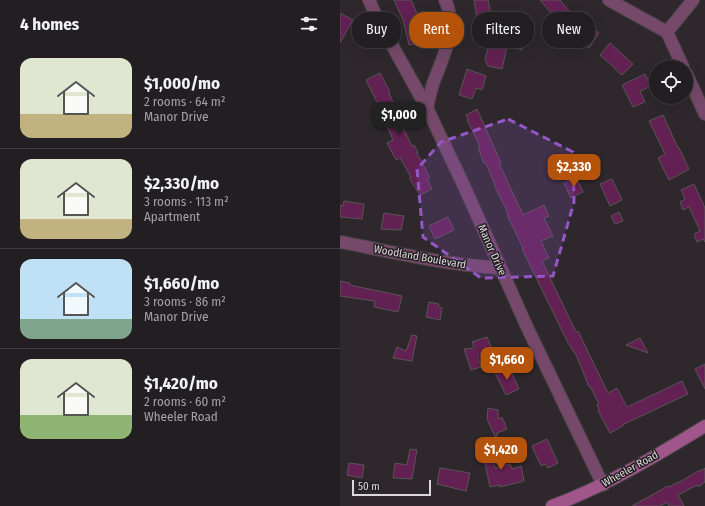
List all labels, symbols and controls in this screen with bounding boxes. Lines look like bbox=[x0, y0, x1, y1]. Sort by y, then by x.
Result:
chip: Buy bbox=[352, 12, 401, 48]
chip: Rent bbox=[409, 12, 464, 48]
chip: Filters bbox=[472, 12, 534, 48]
chip: New bbox=[542, 12, 595, 48]
icon: filters bbox=[298, 13, 320, 35]
text: 4 homes bbox=[20, 14, 79, 35]
map controls bbox=[649, 60, 693, 104]
button: locate bbox=[649, 60, 693, 104]
text: $1,000/mo bbox=[144, 73, 220, 94]
icon: home bbox=[52, 74, 100, 122]
text: 2 rooms · 64 m² bbox=[144, 94, 225, 109]
pin: $1,000 bbox=[366, 102, 432, 136]
text: $1,000 bbox=[381, 107, 417, 122]
text: Manor Drive bbox=[144, 109, 208, 124]
pin: $2,330 bbox=[541, 154, 607, 188]
text: $2,330 bbox=[557, 159, 591, 174]
text: $2,330/mo bbox=[144, 173, 219, 194]
icon: home bbox=[52, 175, 100, 223]
text: 3 rooms · 113 m² bbox=[144, 194, 229, 209]
text: Apartment bbox=[144, 209, 200, 224]
street label: Manor Drive bbox=[475, 222, 509, 278]
street label: Woodland Boulevard bbox=[373, 242, 467, 272]
text: $1,660/mo bbox=[144, 273, 219, 294]
icon: home bbox=[52, 275, 100, 323]
text: 3 rooms · 86 m² bbox=[144, 294, 226, 309]
text: Manor Drive bbox=[144, 309, 208, 324]
pin: $1,660 bbox=[474, 347, 540, 381]
text: $1,660 bbox=[489, 352, 525, 367]
text: $1,420/mo bbox=[144, 373, 218, 394]
icon: home bbox=[52, 375, 100, 423]
text: 2 rooms · 60 m² bbox=[144, 394, 226, 409]
text: Wheeler Road bbox=[144, 409, 218, 424]
pin: $1,420 bbox=[468, 437, 534, 471]
text: $1,420 bbox=[484, 442, 518, 457]
street label: Wheeler Road bbox=[600, 448, 660, 490]
scale bar bbox=[352, 478, 431, 497]
text: 50 m bbox=[358, 480, 380, 493]

